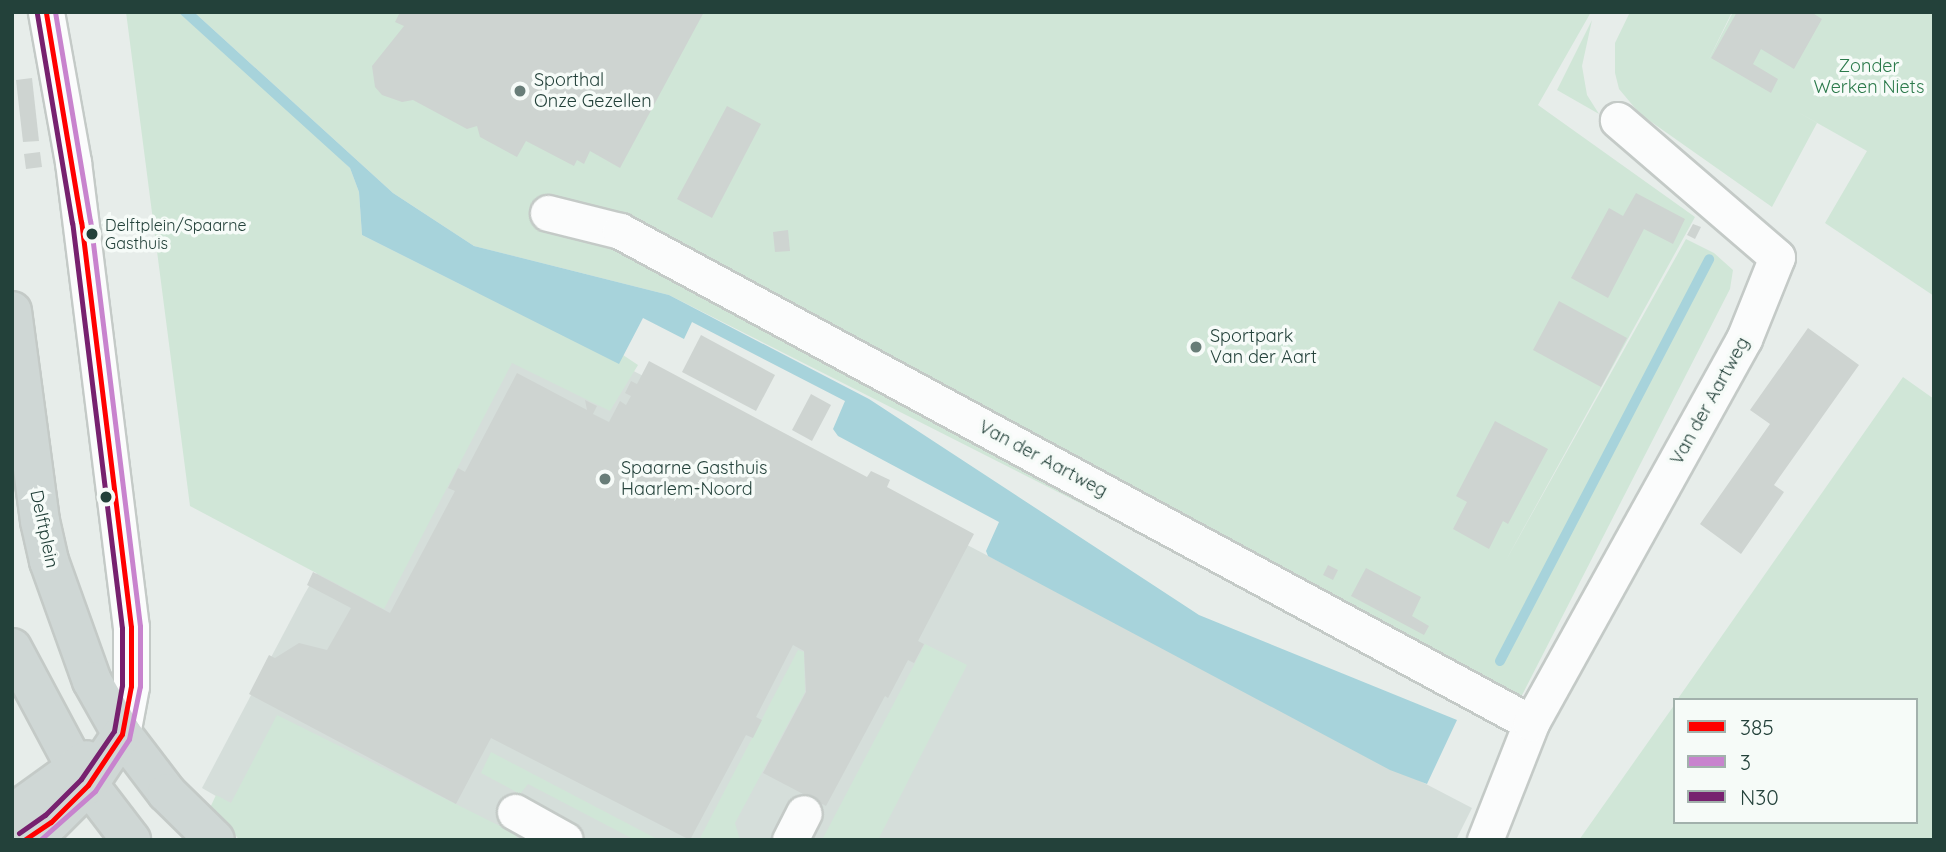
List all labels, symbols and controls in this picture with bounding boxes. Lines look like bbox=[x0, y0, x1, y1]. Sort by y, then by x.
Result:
park label: Zonder Werken Niets bbox=[1814, 56, 1924, 98]
place label: Sporthal Onze Gezellen bbox=[534, 70, 652, 112]
marker: Sporthal Onze Gezellen bbox=[512, 83, 528, 99]
place label: Delftplein/Spaarne Gasthuis bbox=[105, 215, 247, 253]
marker: Delftplein/Spaarne Gasthuis bbox=[85, 227, 99, 241]
place label: Sportpark Van der Aart bbox=[1210, 326, 1317, 368]
street label: Van der Aartweg bbox=[1666, 333, 1754, 469]
marker: Sportpark Van der Aart bbox=[1188, 339, 1204, 355]
street label: Van der Aartweg bbox=[975, 416, 1111, 502]
place label: Spaarne Gasthuis Haarlem-Noord bbox=[621, 458, 767, 500]
marker: Spaarne Gasthuis Haarlem-Noord bbox=[595, 469, 615, 489]
street label: Delftplein bbox=[25, 488, 63, 570]
unlabelled marker bbox=[99, 490, 113, 504]
legend bbox=[1673, 698, 1918, 824]
text: 385 bbox=[1740, 714, 1774, 740]
text: 3 bbox=[1740, 749, 1751, 775]
text: N30 bbox=[1740, 784, 1779, 810]

